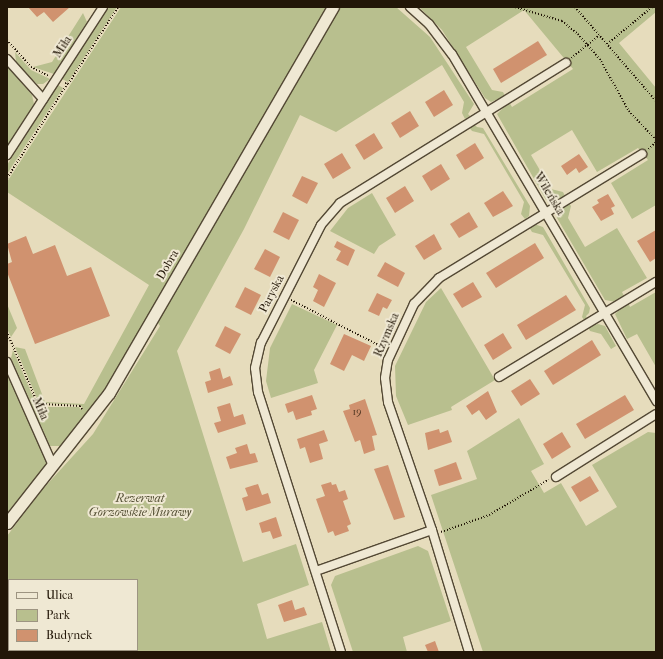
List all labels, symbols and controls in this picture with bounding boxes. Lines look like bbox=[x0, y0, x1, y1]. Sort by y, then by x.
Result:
street label: Miła bbox=[51, 33, 75, 61]
street label: Wileńska bbox=[531, 170, 567, 218]
street label: Dobra bbox=[154, 248, 182, 282]
street label: Paryska bbox=[256, 273, 288, 315]
street label: Rzymska bbox=[371, 311, 403, 359]
street label: Miła bbox=[29, 395, 51, 423]
house number: 19 bbox=[353, 407, 361, 419]
park label: Rezerwat Gorzowskie Murawy bbox=[89, 492, 191, 520]
legend bbox=[8, 579, 138, 651]
text: Ulica bbox=[46, 588, 73, 602]
text: Park bbox=[46, 608, 70, 622]
text: Budynek bbox=[46, 628, 92, 642]

